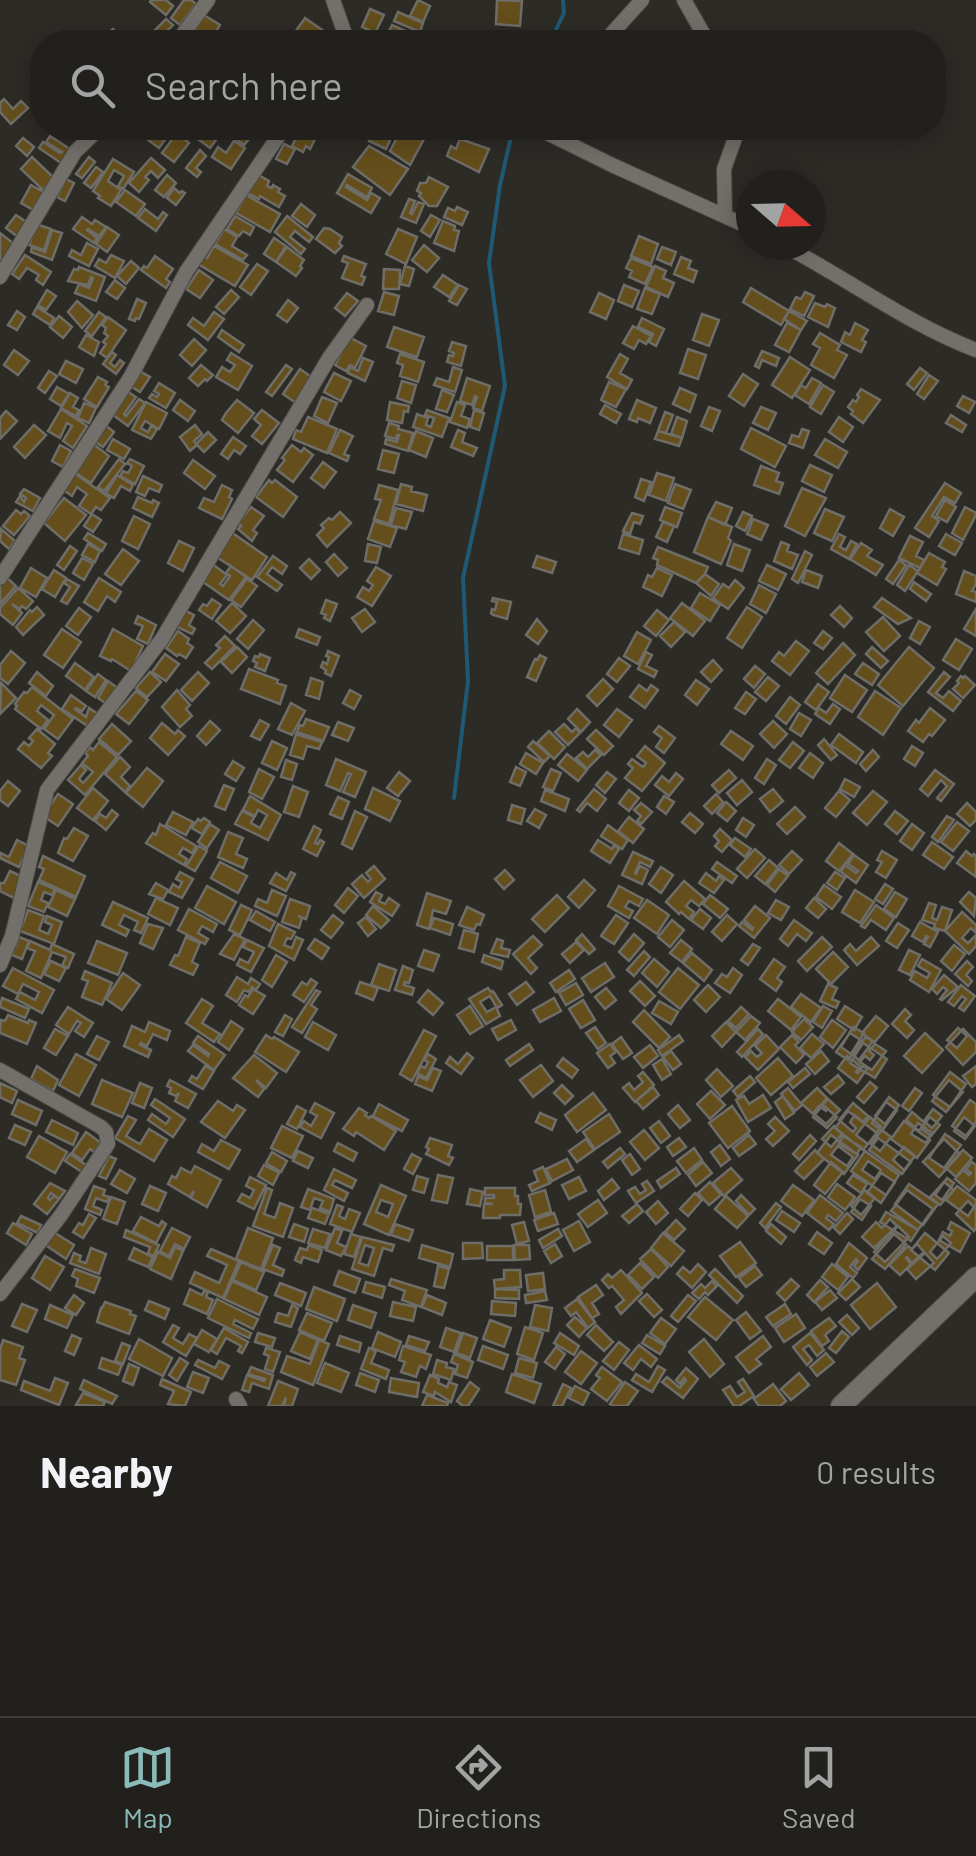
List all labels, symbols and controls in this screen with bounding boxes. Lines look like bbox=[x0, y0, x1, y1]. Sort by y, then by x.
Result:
search box bbox=[30, 30, 946, 140]
icon: search bbox=[65, 58, 120, 113]
text: Search here bbox=[145, 62, 343, 108]
north arrow bbox=[736, 170, 826, 260]
text: Nearby bbox=[40, 1446, 173, 1496]
text: 0 results bbox=[816, 1452, 936, 1490]
tab: Map bbox=[120, 1740, 175, 1834]
tab: Directions bbox=[416, 1740, 541, 1834]
tab: Saved bbox=[782, 1740, 856, 1834]

